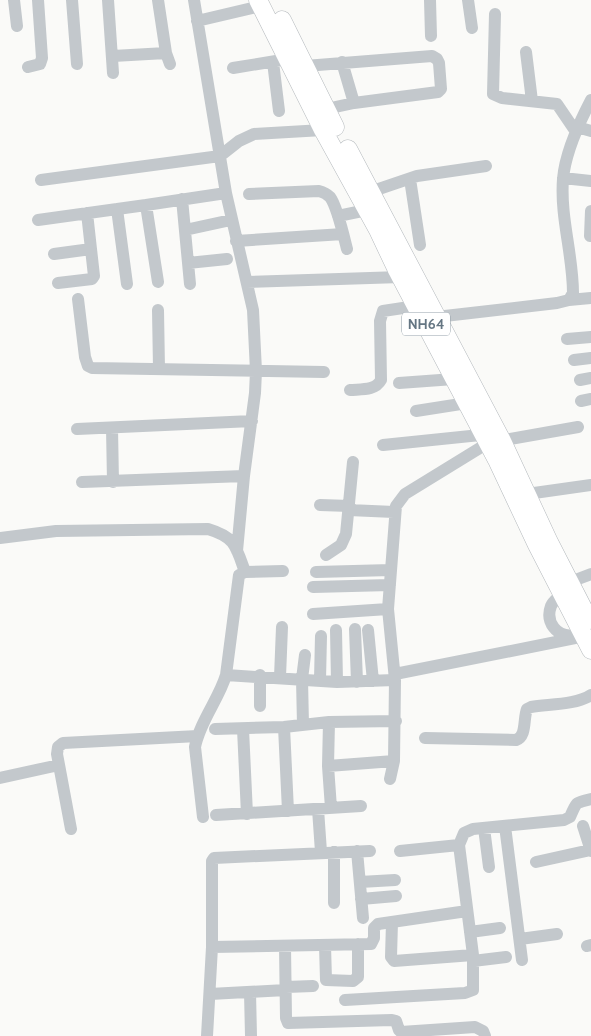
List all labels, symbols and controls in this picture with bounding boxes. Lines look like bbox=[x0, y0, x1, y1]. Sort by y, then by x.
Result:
road number: NH64 bbox=[402, 312, 450, 336]

